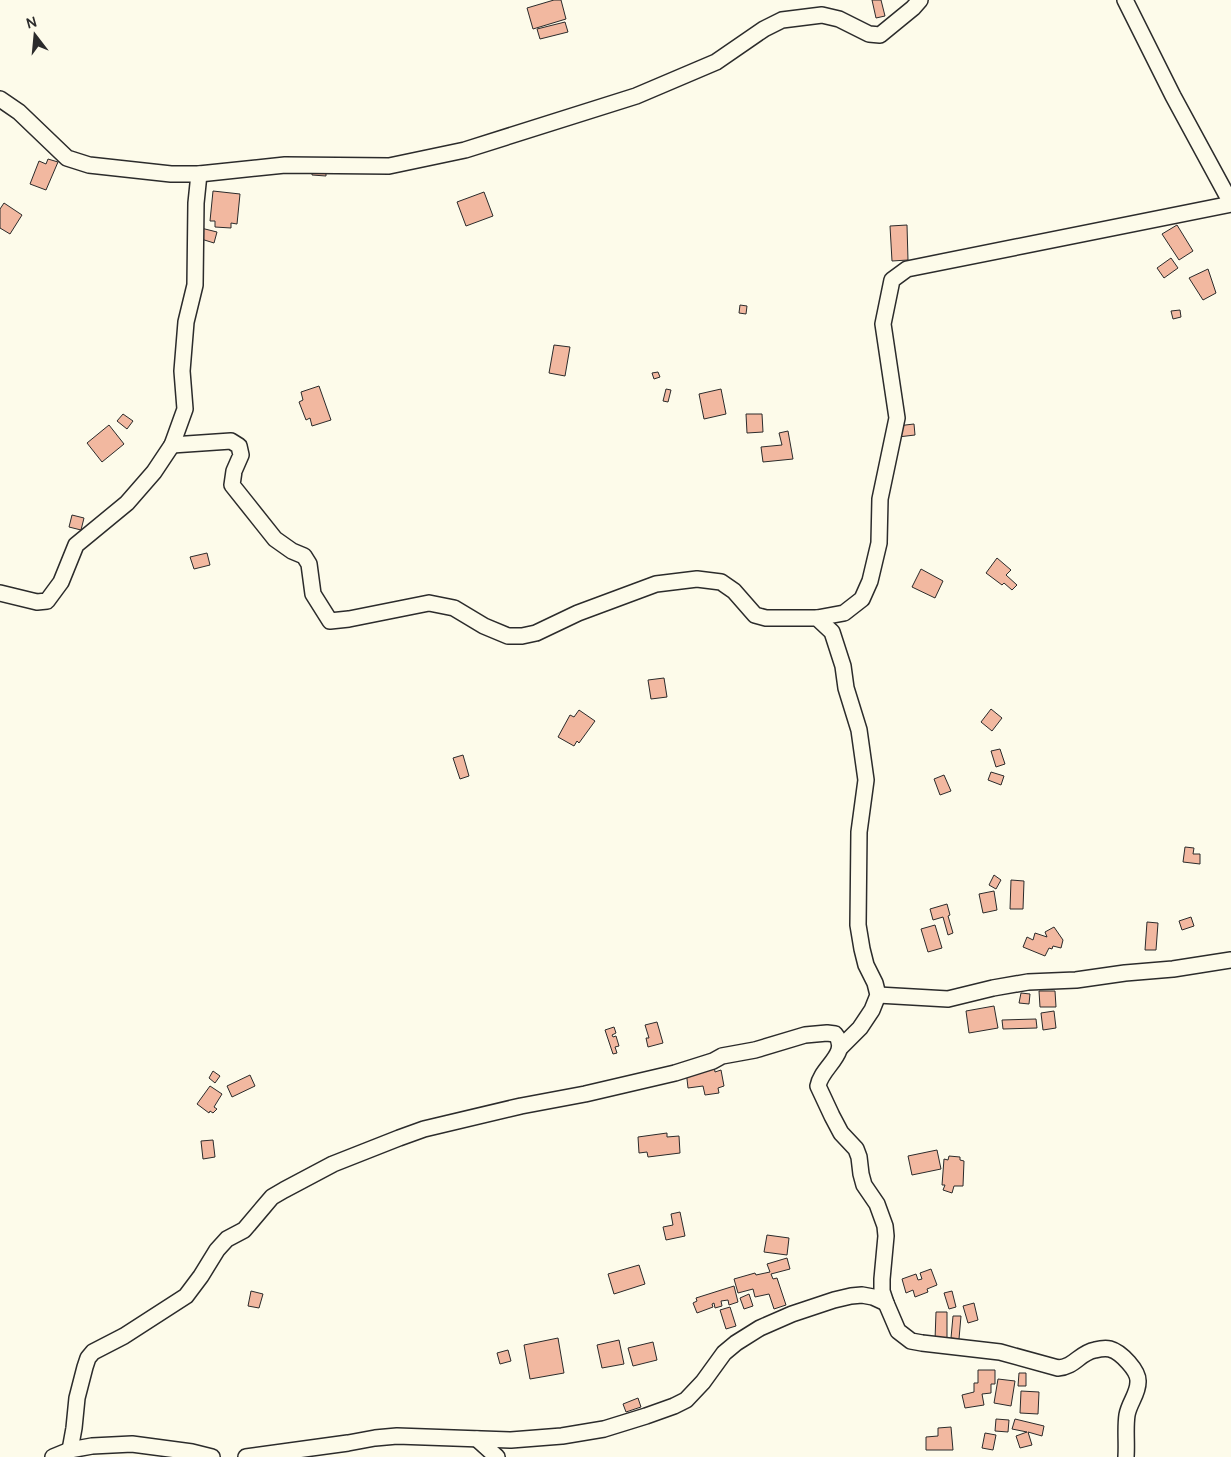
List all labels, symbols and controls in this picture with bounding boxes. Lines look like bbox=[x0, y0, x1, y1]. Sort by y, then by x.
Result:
north arrow bbox=[10, 10, 60, 60]
text: N bbox=[24, 12, 39, 33]

